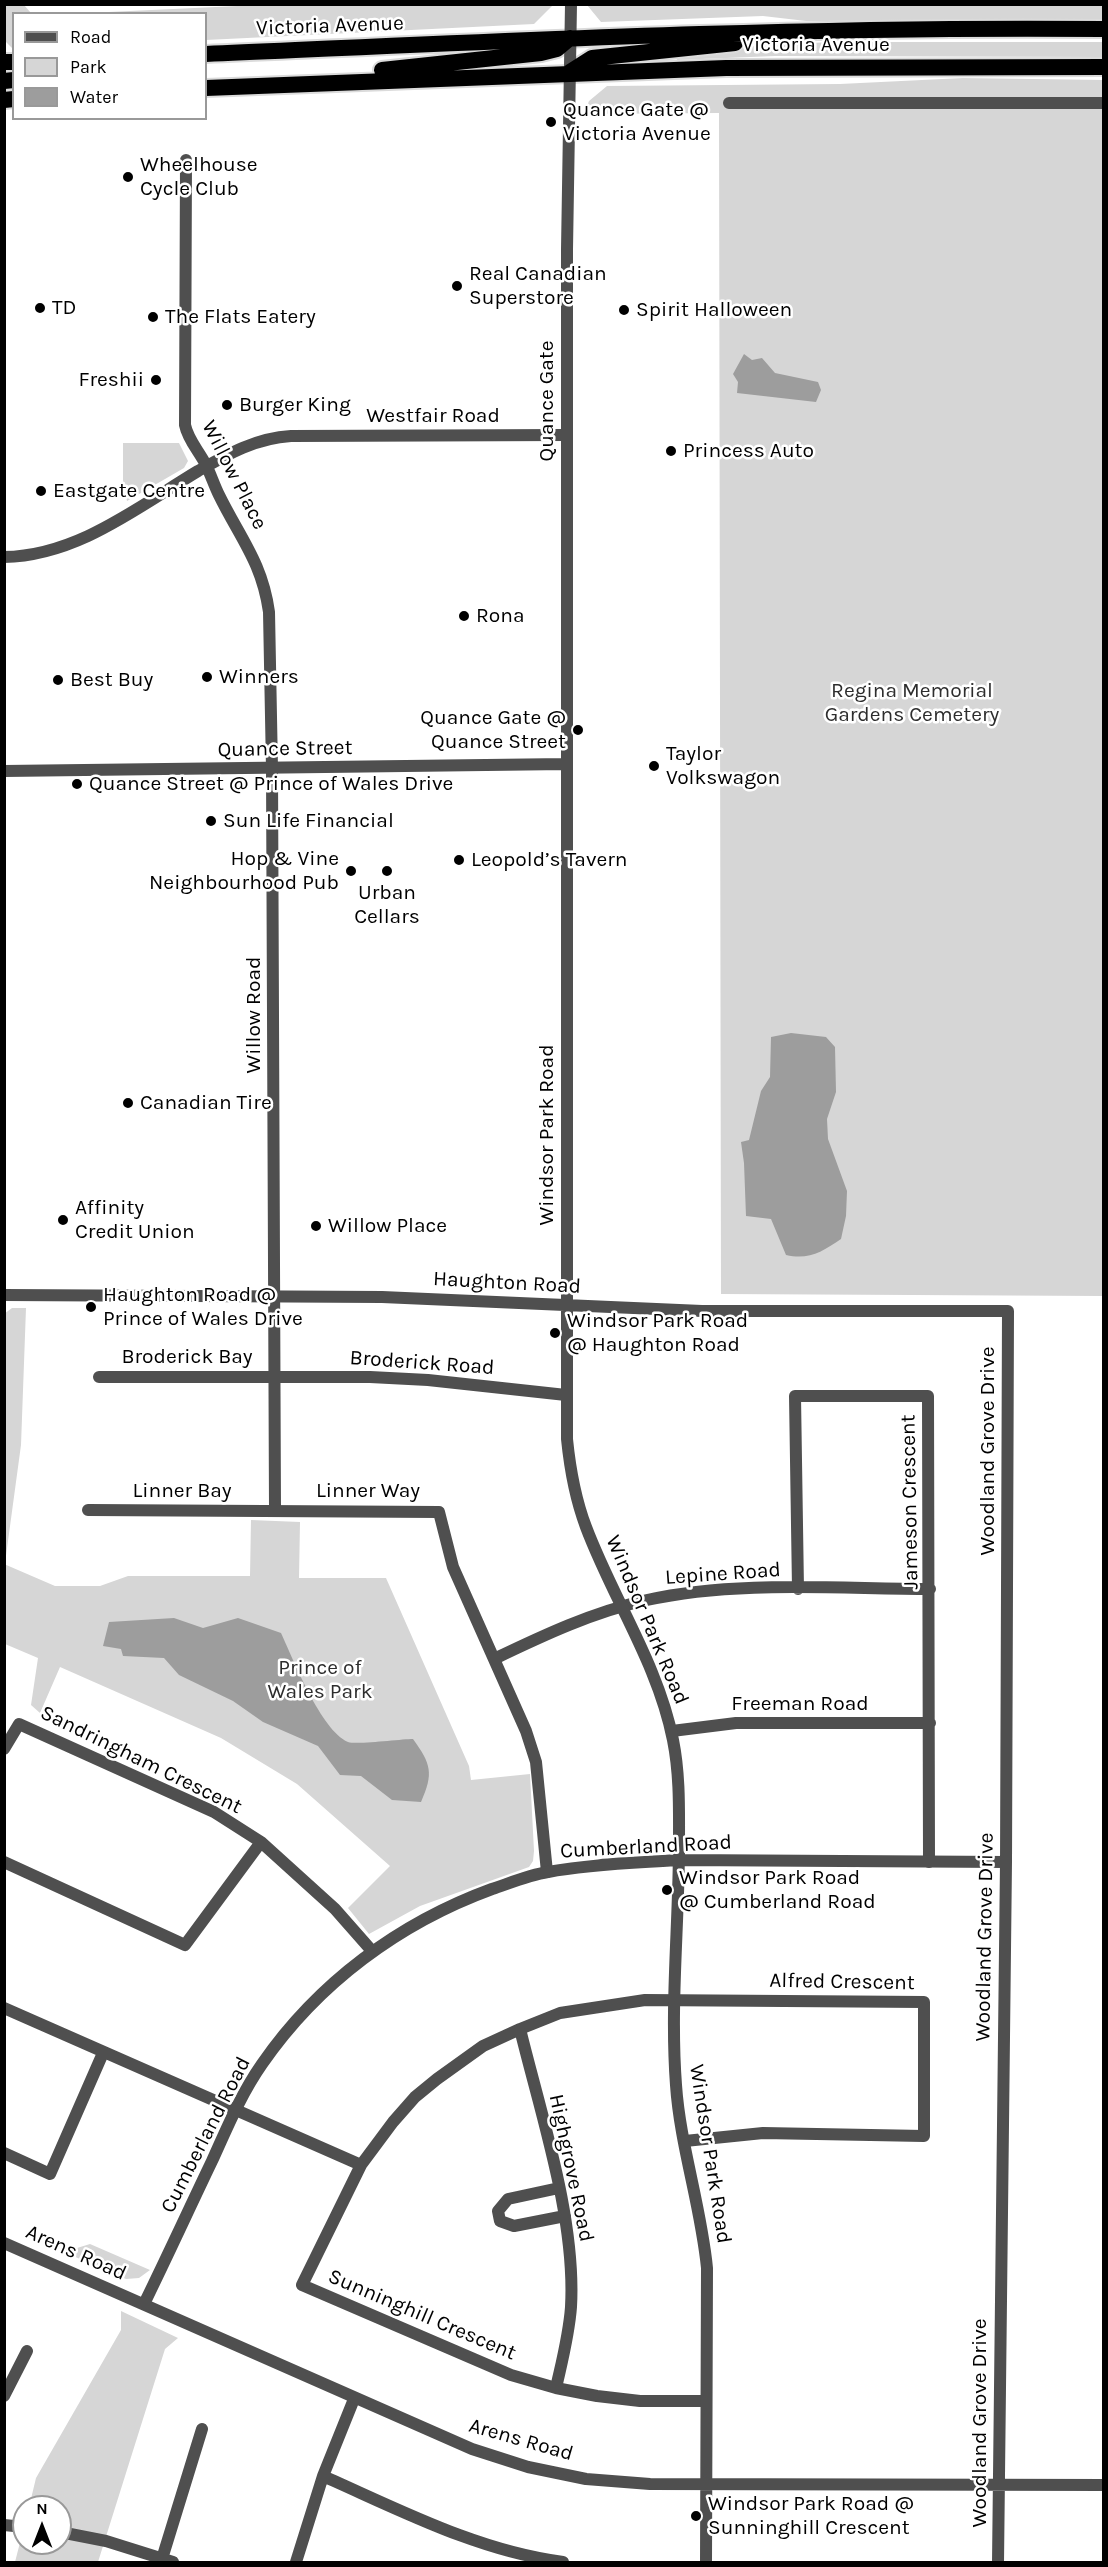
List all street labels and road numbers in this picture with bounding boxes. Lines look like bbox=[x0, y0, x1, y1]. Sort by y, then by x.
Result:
street label: Victoria Avenue bbox=[256, 11, 404, 41]
street label: Victoria Avenue bbox=[742, 32, 890, 58]
street label: Quance Gate bbox=[534, 340, 560, 462]
street label: Westfair Road bbox=[366, 403, 500, 429]
street label: Willow Place bbox=[196, 416, 272, 534]
street label: Quance Street bbox=[217, 735, 353, 763]
street label: Willow Road bbox=[241, 957, 267, 1073]
street label: Windsor Park Road bbox=[534, 1044, 560, 1226]
street label: Haughton Road bbox=[432, 1267, 582, 1299]
street label: Broderick Bay bbox=[121, 1344, 253, 1370]
street label: Broderick Road bbox=[349, 1345, 495, 1381]
street label: Woodland Grove Drive bbox=[975, 1346, 1001, 1556]
street label: Jameson Crescent bbox=[896, 1414, 924, 1590]
street label: Linner Bay bbox=[132, 1478, 232, 1504]
street label: Linner Way bbox=[316, 1478, 420, 1504]
street label: Windsor Park Road bbox=[600, 1532, 694, 1708]
street label: Lepine Road bbox=[664, 1557, 782, 1591]
street label: Freeman Road bbox=[731, 1691, 869, 1717]
street label: Sandringham Crescent bbox=[36, 1700, 246, 1820]
street label: Cumberland Road bbox=[559, 1830, 733, 1864]
street label: Woodland Grove Drive bbox=[971, 1832, 999, 2042]
street label: Alfred Crescent bbox=[769, 1968, 915, 1996]
street label: Cumberland Road bbox=[156, 2053, 256, 2217]
street label: Windsor Park Road bbox=[683, 2063, 737, 2245]
street label: Highgrove Road bbox=[543, 2092, 599, 2244]
street label: Arens Road bbox=[22, 2220, 130, 2286]
street label: Sunninghill Crescent bbox=[324, 2264, 520, 2366]
street label: Woodland Grove Drive bbox=[967, 2318, 993, 2528]
street label: Arens Road bbox=[466, 2413, 576, 2467]

